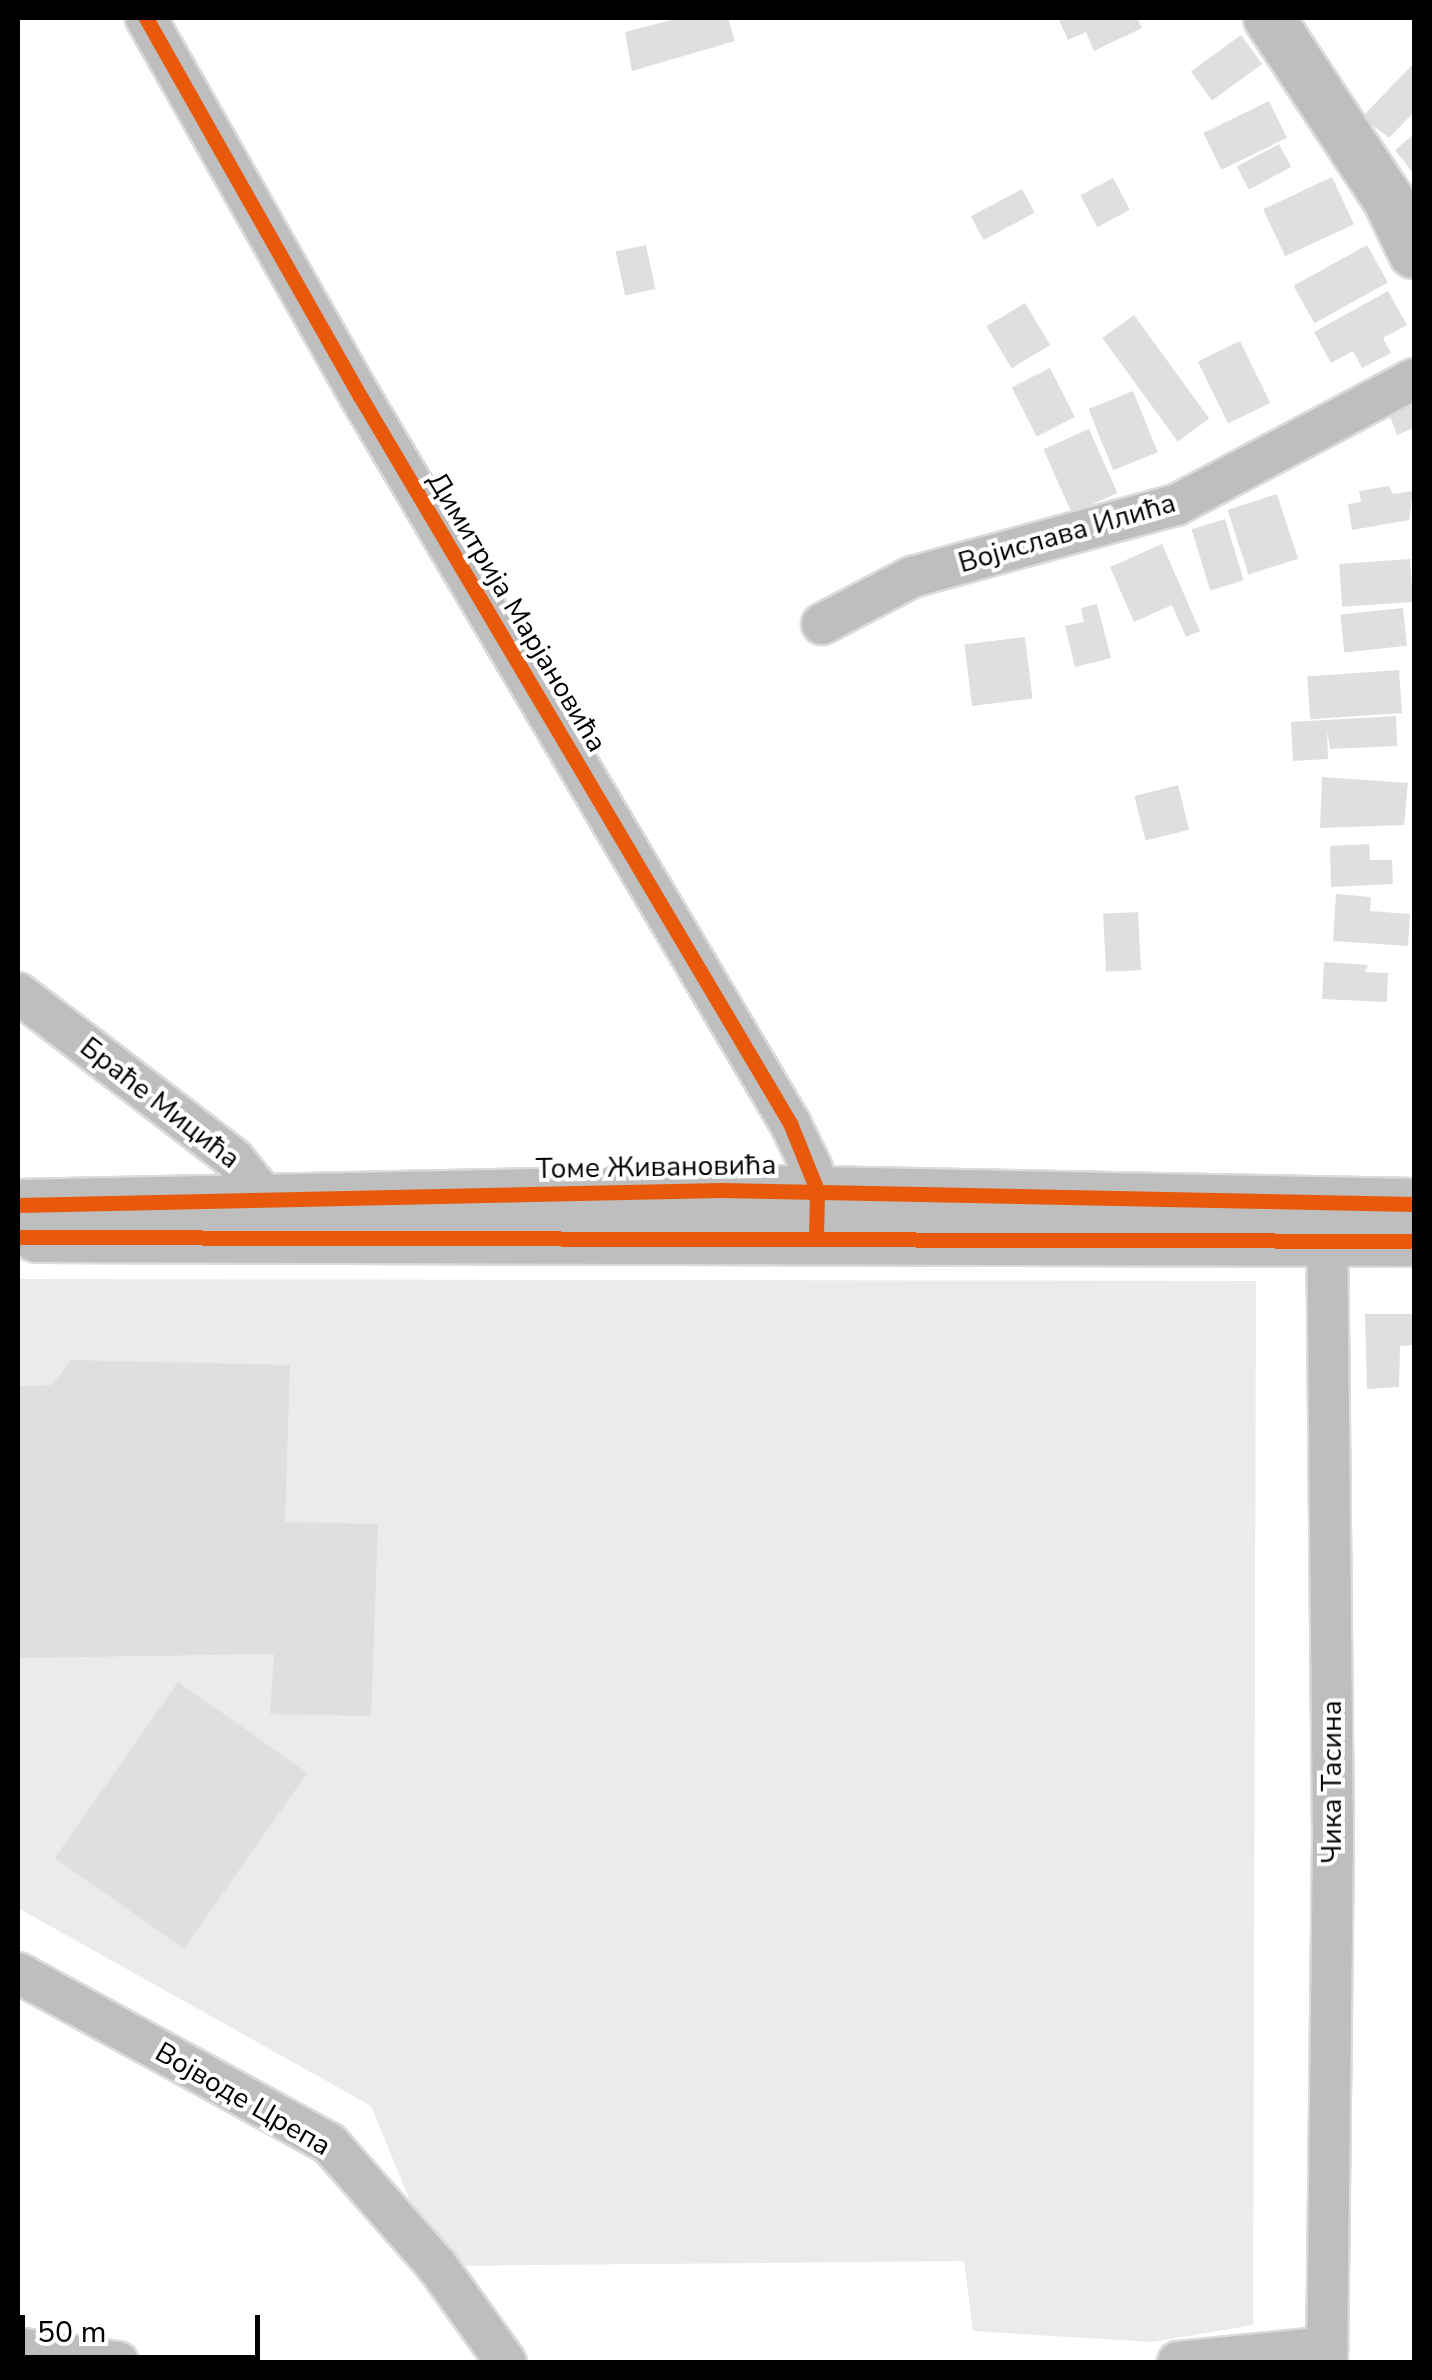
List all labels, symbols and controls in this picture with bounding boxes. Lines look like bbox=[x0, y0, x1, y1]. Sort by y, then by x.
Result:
street label: Димитрија Марјановића bbox=[420, 466, 614, 758]
street label: Војислава Илића bbox=[955, 486, 1179, 580]
street label: Браће Мицића bbox=[73, 1030, 247, 1176]
street label: Томе Живановића bbox=[535, 1148, 777, 1186]
street label: Чика Тасина bbox=[1315, 1700, 1349, 1864]
street label: Војводе Црепа bbox=[149, 2035, 337, 2163]
scale bar bbox=[25, 2295, 265, 2357]
text: 50 m bbox=[37, 2312, 106, 2353]

